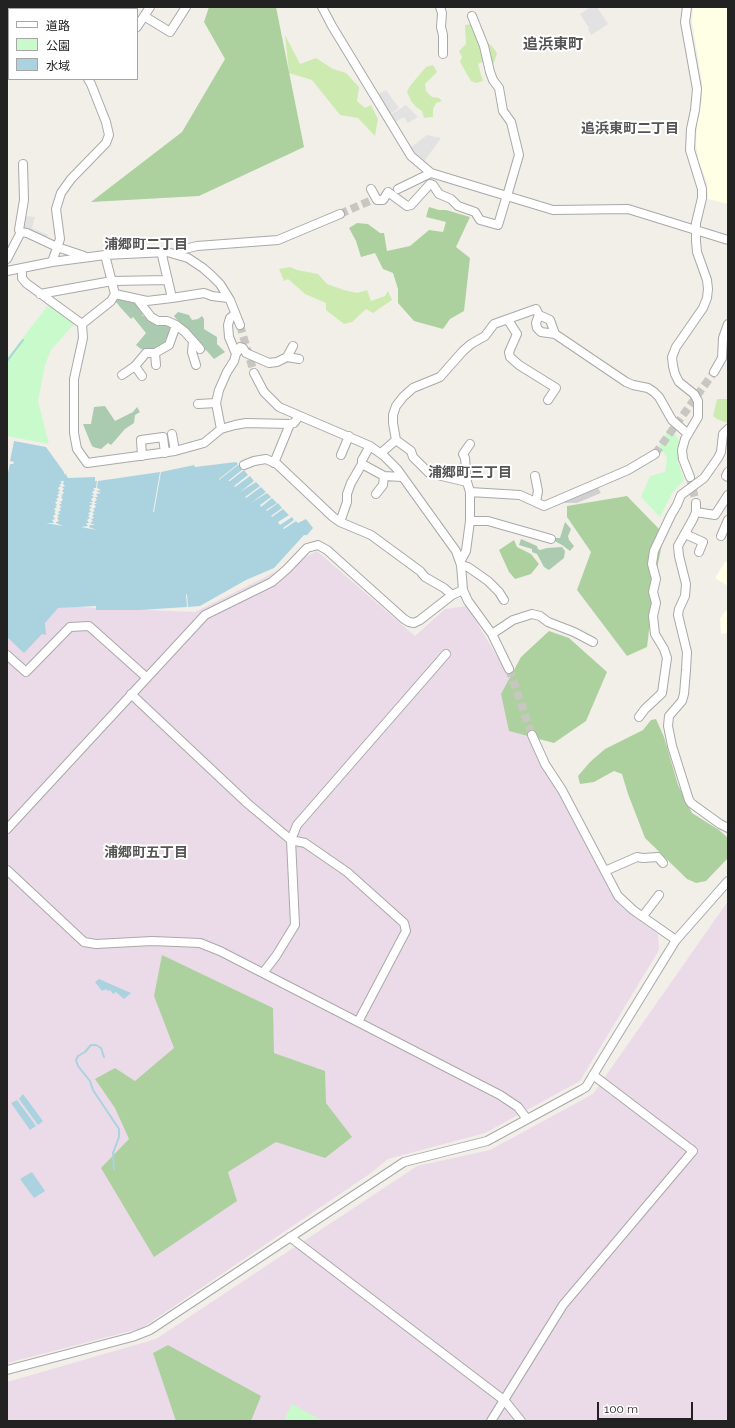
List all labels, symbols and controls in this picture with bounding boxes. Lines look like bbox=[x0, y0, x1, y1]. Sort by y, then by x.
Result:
legend bbox=[8, 8, 138, 80]
text: 道路 bbox=[46, 19, 70, 33]
district label: 追浜東町 bbox=[523, 35, 583, 53]
text: 公園 bbox=[46, 39, 70, 53]
text: 水域 bbox=[46, 59, 70, 73]
district label: 追浜東町二丁目 bbox=[581, 121, 679, 137]
district label: 浦郷町二丁目 bbox=[104, 237, 188, 253]
district label: 浦郷町三丁目 bbox=[428, 465, 512, 481]
district label: 浦郷町五丁目 bbox=[104, 845, 188, 861]
scale bar bbox=[599, 1394, 695, 1420]
text: 100 m bbox=[604, 1402, 638, 1416]

